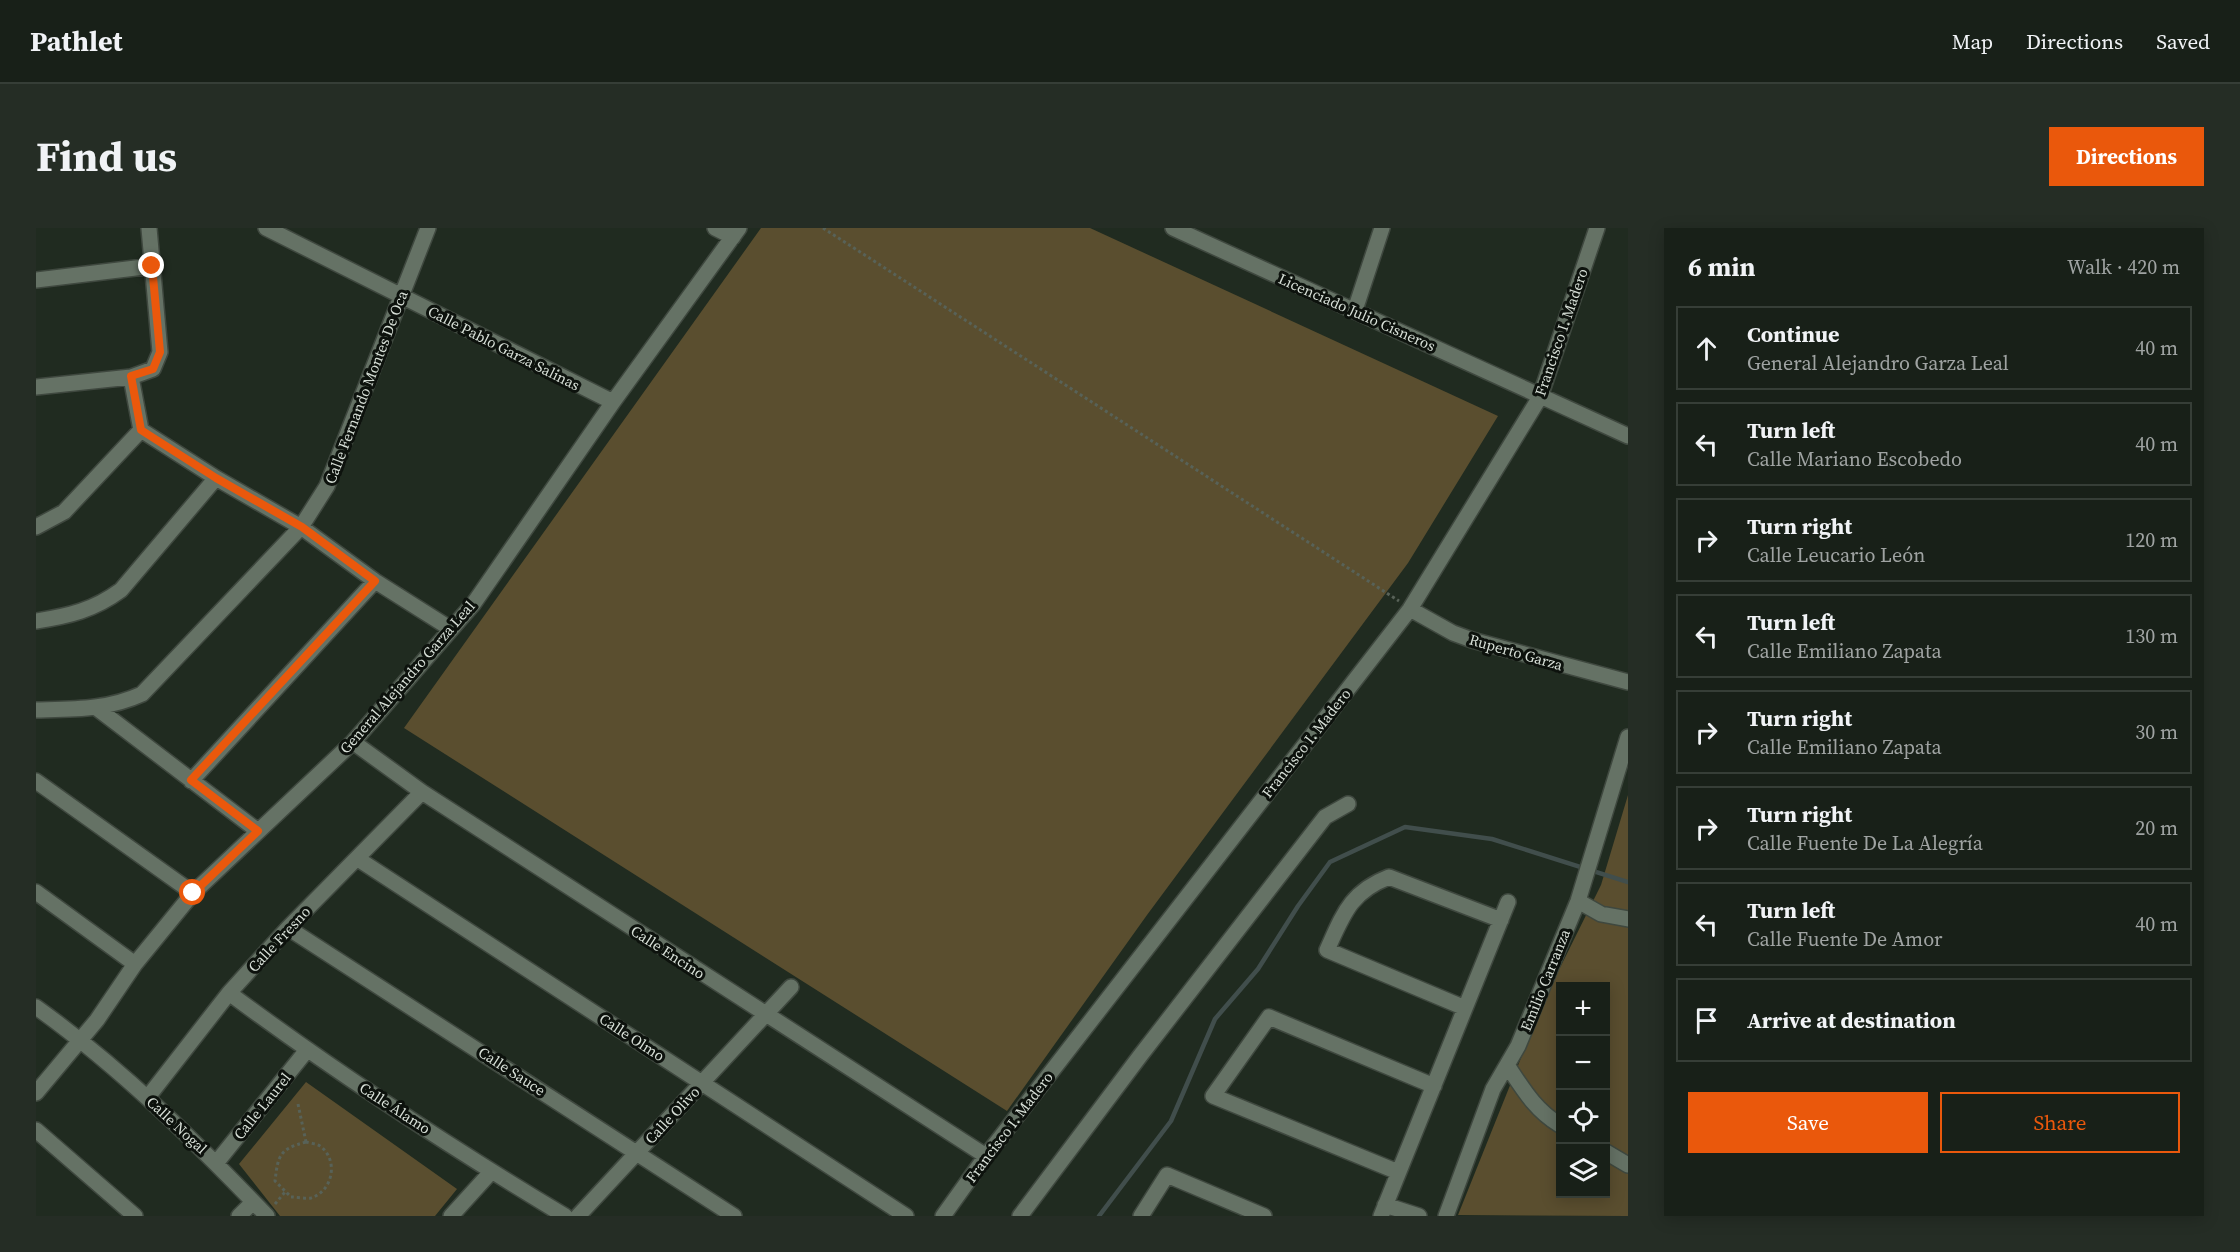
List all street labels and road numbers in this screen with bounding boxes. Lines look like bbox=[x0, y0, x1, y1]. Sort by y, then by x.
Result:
street label: Francisco I. Madero bbox=[1529, 265, 1593, 399]
street label: Licenciado Julio Cisneros bbox=[1275, 268, 1439, 356]
street label: Calle Fernando Montes De Oca bbox=[319, 287, 413, 487]
street label: Calle Pablo Garza Salinas bbox=[424, 301, 584, 395]
street label: General Alejandro Garza Leal bbox=[335, 596, 480, 758]
street label: Ruperto Garza bbox=[1467, 629, 1566, 675]
street label: Francisco I. Madero bbox=[1257, 684, 1355, 802]
street label: Calle Fresno bbox=[243, 901, 315, 977]
street label: Calle Encino bbox=[627, 920, 709, 984]
street label: Emilio Carranza bbox=[1515, 925, 1575, 1034]
street label: Calle Olmo bbox=[595, 1008, 669, 1066]
street label: Calle Sauce bbox=[474, 1041, 550, 1101]
street label: Francisco I. Madero bbox=[960, 1067, 1058, 1187]
street label: Calle Laurel bbox=[228, 1068, 296, 1144]
street label: Calle Álamo bbox=[355, 1077, 435, 1139]
street label: Calle Olivo bbox=[640, 1082, 704, 1148]
street label: Calle Nogal bbox=[142, 1091, 212, 1159]

